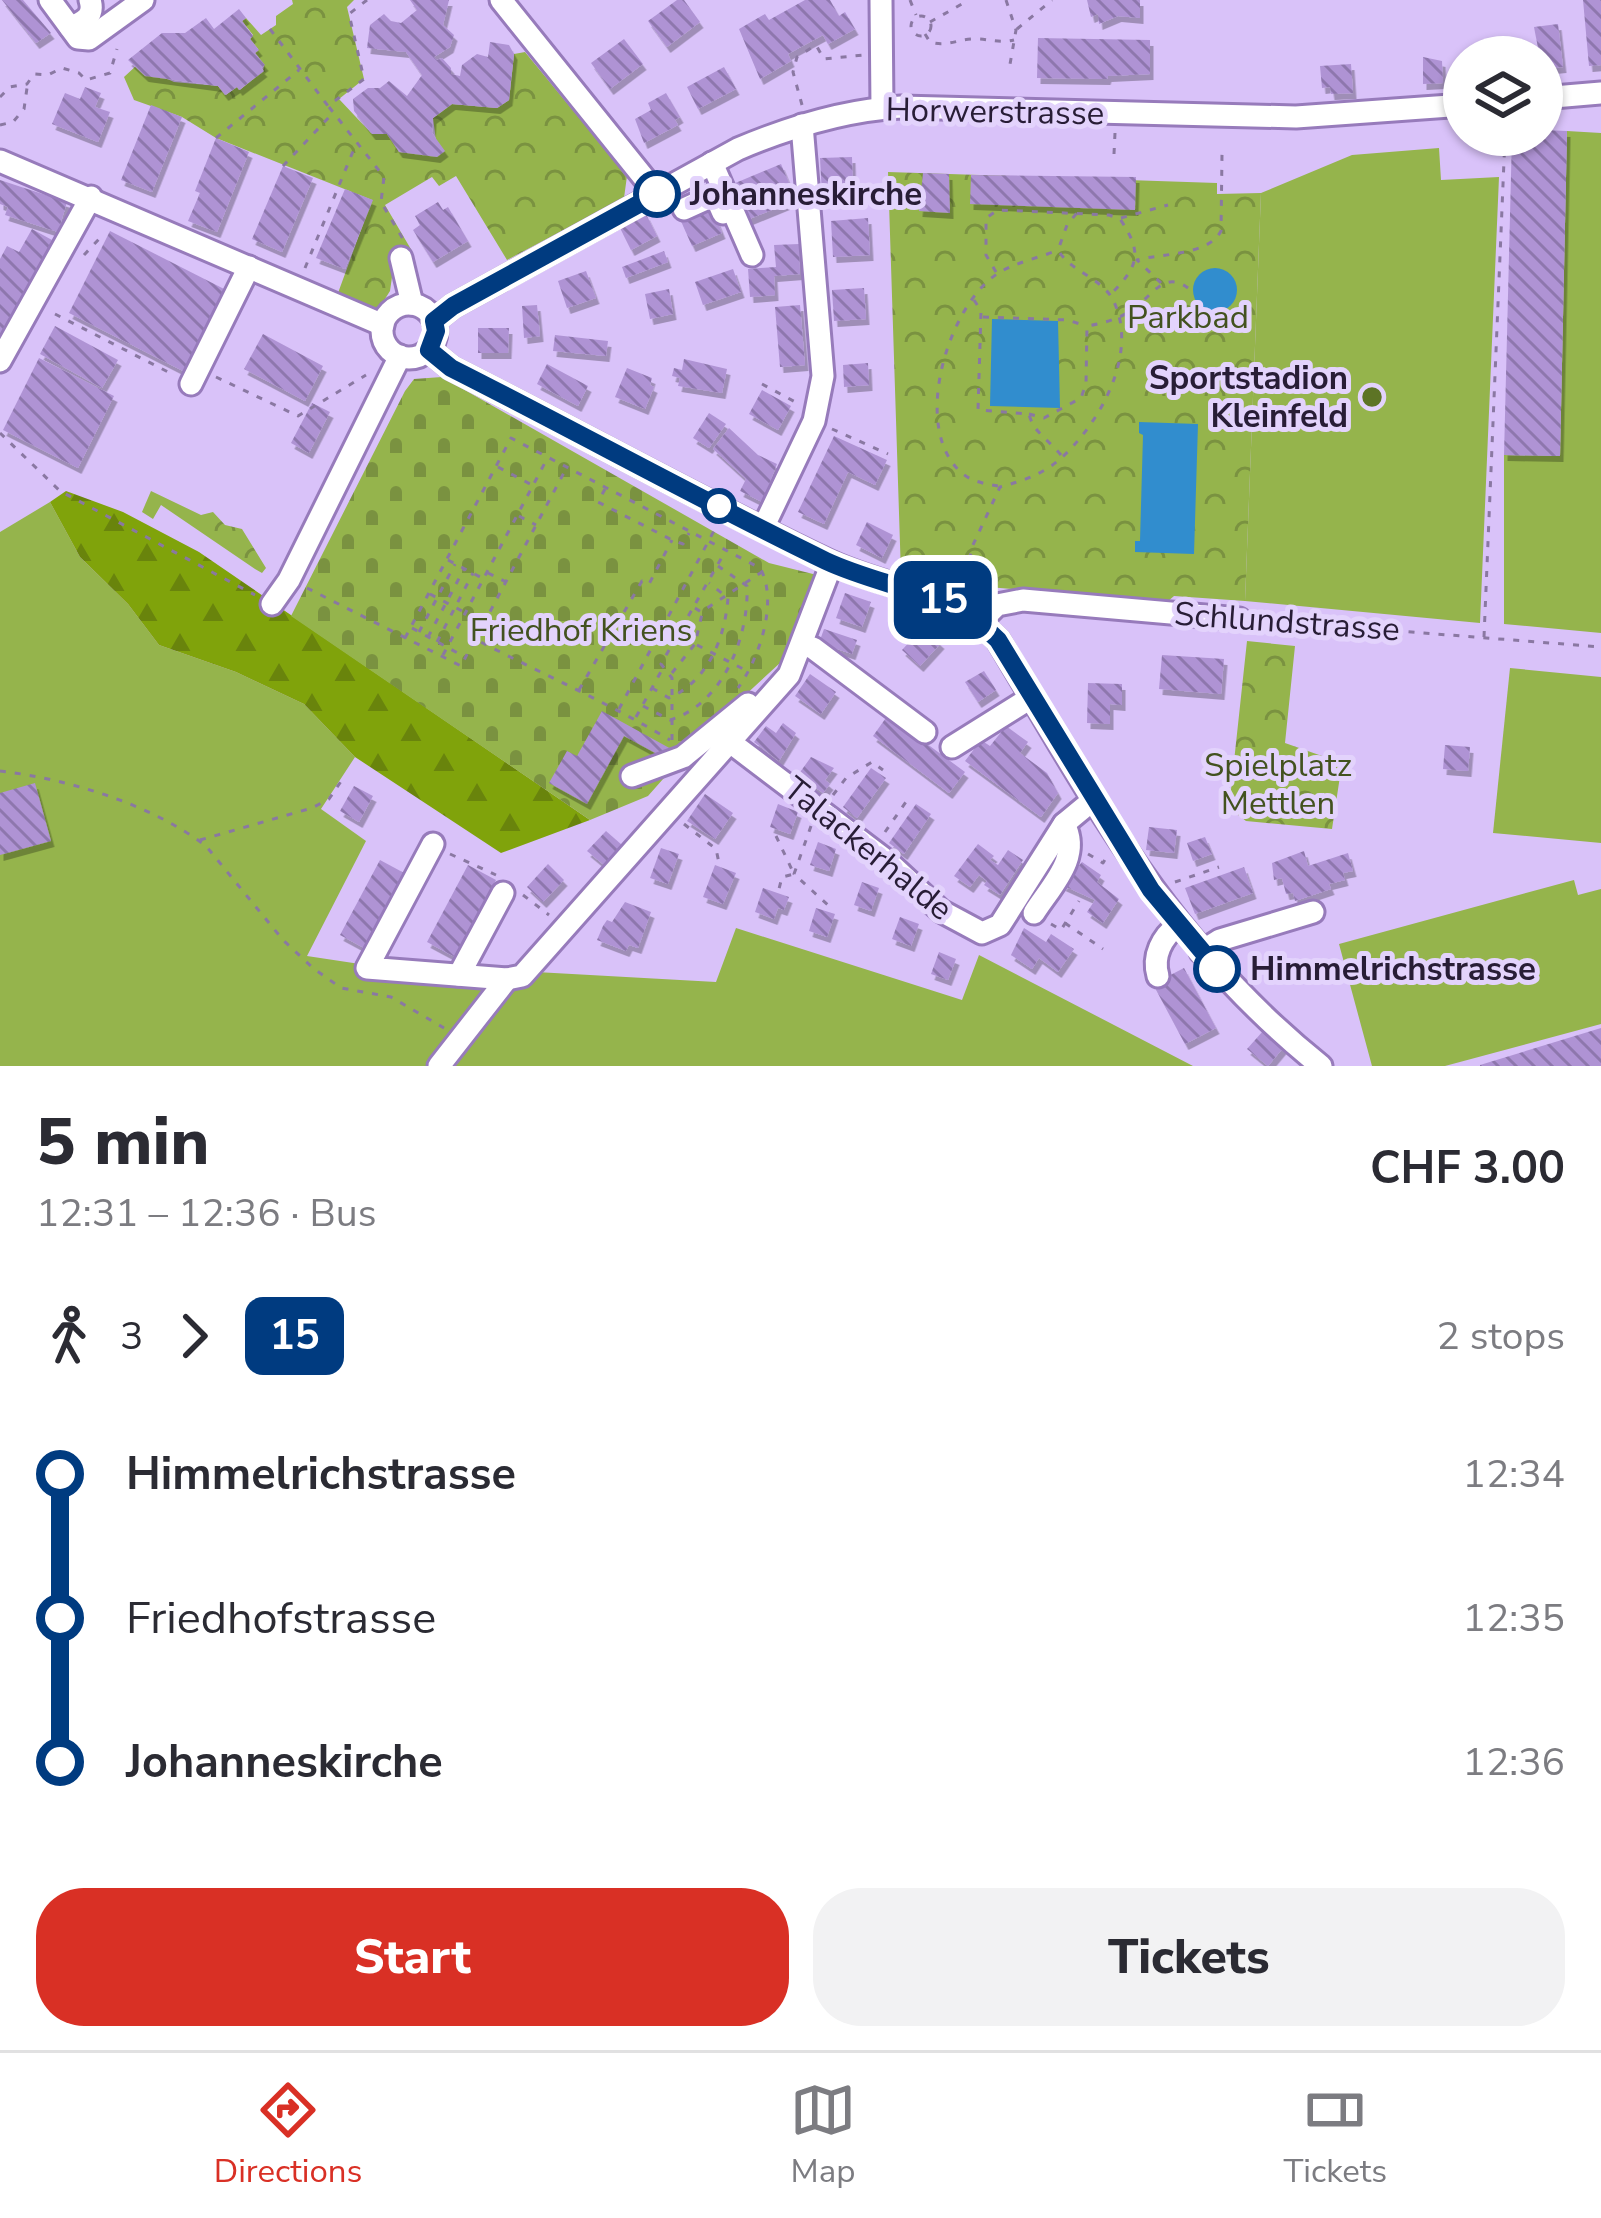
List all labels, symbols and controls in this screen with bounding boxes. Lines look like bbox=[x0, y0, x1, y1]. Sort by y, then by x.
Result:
map controls bbox=[1443, 36, 1563, 156]
button: layers bbox=[1443, 36, 1563, 156]
street label: Horwerstrasse bbox=[885, 88, 1105, 136]
marker: Johanneskirche bbox=[635, 172, 679, 216]
place label: Johanneskirche bbox=[689, 172, 922, 217]
park label: Parkbad bbox=[1127, 295, 1249, 340]
place label: Sportstadion Kleinfeld bbox=[1149, 356, 1348, 439]
marker: Sportstadion Kleinfeld bbox=[1359, 384, 1385, 410]
unlabelled marker bbox=[703, 490, 735, 522]
line badge: 15 bbox=[889, 561, 997, 639]
text: 15 bbox=[918, 571, 968, 628]
street label: Schlundstrasse bbox=[1173, 592, 1401, 652]
park label: Friedhof Kriens bbox=[470, 608, 692, 653]
park label: Spielplatz Mettlen bbox=[1204, 743, 1352, 826]
street label: Talackerhalde bbox=[774, 767, 962, 931]
marker: Himmelrichstrasse bbox=[1195, 947, 1239, 991]
place label: Himmelrichstrasse bbox=[1250, 947, 1536, 992]
text: 5 min bbox=[36, 1097, 210, 1187]
text: CHF 3.00 bbox=[1370, 1138, 1565, 1199]
text: 12:31 – 12:36 · Bus bbox=[36, 1187, 376, 1240]
icon: walk bbox=[36, 1303, 102, 1369]
icon: forward bbox=[161, 1303, 227, 1369]
text: 15 bbox=[269, 1307, 320, 1364]
text: 3 bbox=[120, 1310, 143, 1363]
text: 2 stops bbox=[1436, 1310, 1565, 1363]
text: Himmelrichstrasse bbox=[126, 1444, 516, 1505]
text: 12:34 bbox=[1463, 1448, 1565, 1501]
text: Friedhofstrasse bbox=[126, 1588, 436, 1649]
text: 12:35 bbox=[1463, 1592, 1565, 1645]
text: Johanneskirche bbox=[126, 1732, 443, 1793]
text: 12:36 bbox=[1463, 1736, 1565, 1789]
button: Start bbox=[36, 1888, 789, 2026]
button: Tickets bbox=[813, 1888, 1565, 2026]
tab: Directions bbox=[214, 2077, 362, 2194]
tab: Map bbox=[790, 2077, 856, 2194]
tab: Tickets bbox=[1283, 2077, 1387, 2194]

